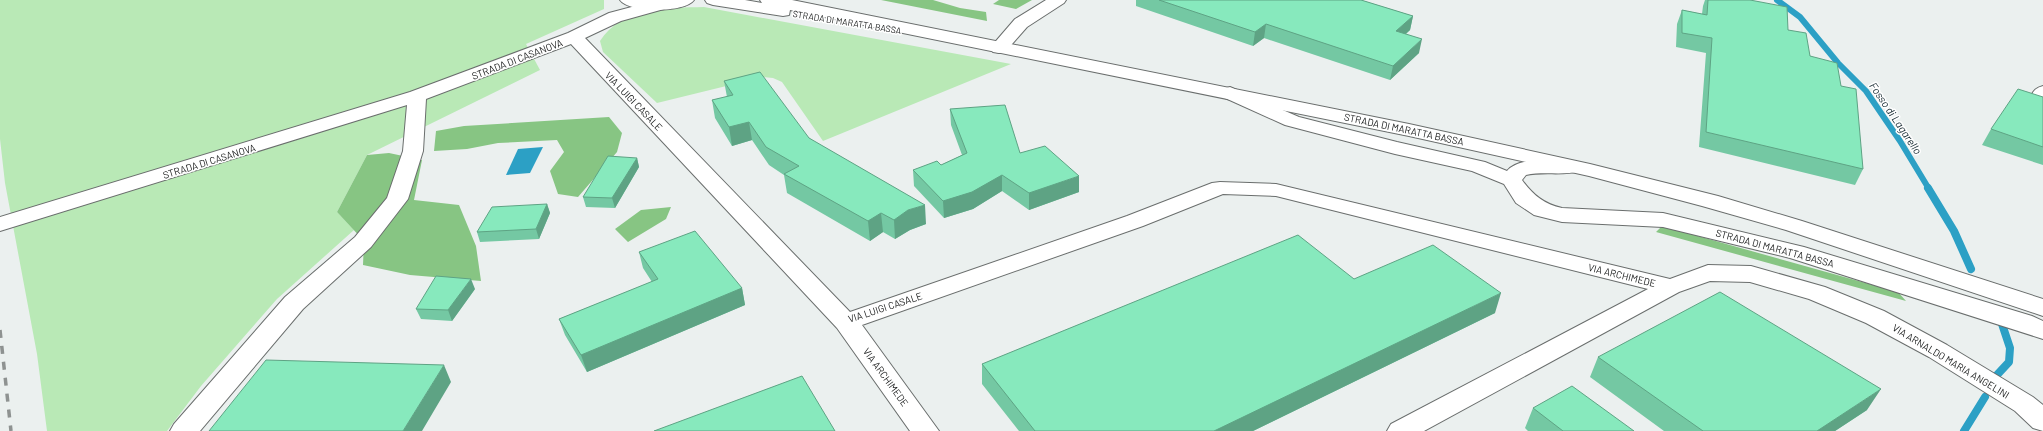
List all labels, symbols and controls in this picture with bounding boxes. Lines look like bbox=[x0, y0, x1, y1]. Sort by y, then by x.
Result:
street label: STRADA DI MARATTA BASSA bbox=[792, 8, 903, 36]
street label: STRADA DI CASANOVA bbox=[470, 36, 564, 82]
street label: VIA LUIGI CASALE bbox=[603, 69, 665, 133]
water label: Fosso di Lagarello bbox=[1867, 80, 1925, 157]
street label: STRADA DI MARATTA BASSA bbox=[1343, 110, 1465, 148]
street label: STRADA DI CASANOVA bbox=[161, 141, 257, 181]
street label: STRADA DI MARATTA BASSA bbox=[1714, 226, 1836, 270]
street label: VIA ARCHIMEDE bbox=[1587, 261, 1657, 289]
street label: VIA LUIGI CASALE bbox=[846, 289, 924, 325]
street label: VIA ARNALDO MARIA ANGELINI bbox=[1890, 321, 2012, 401]
street label: VIA ARCHIMEDE bbox=[861, 345, 911, 409]

